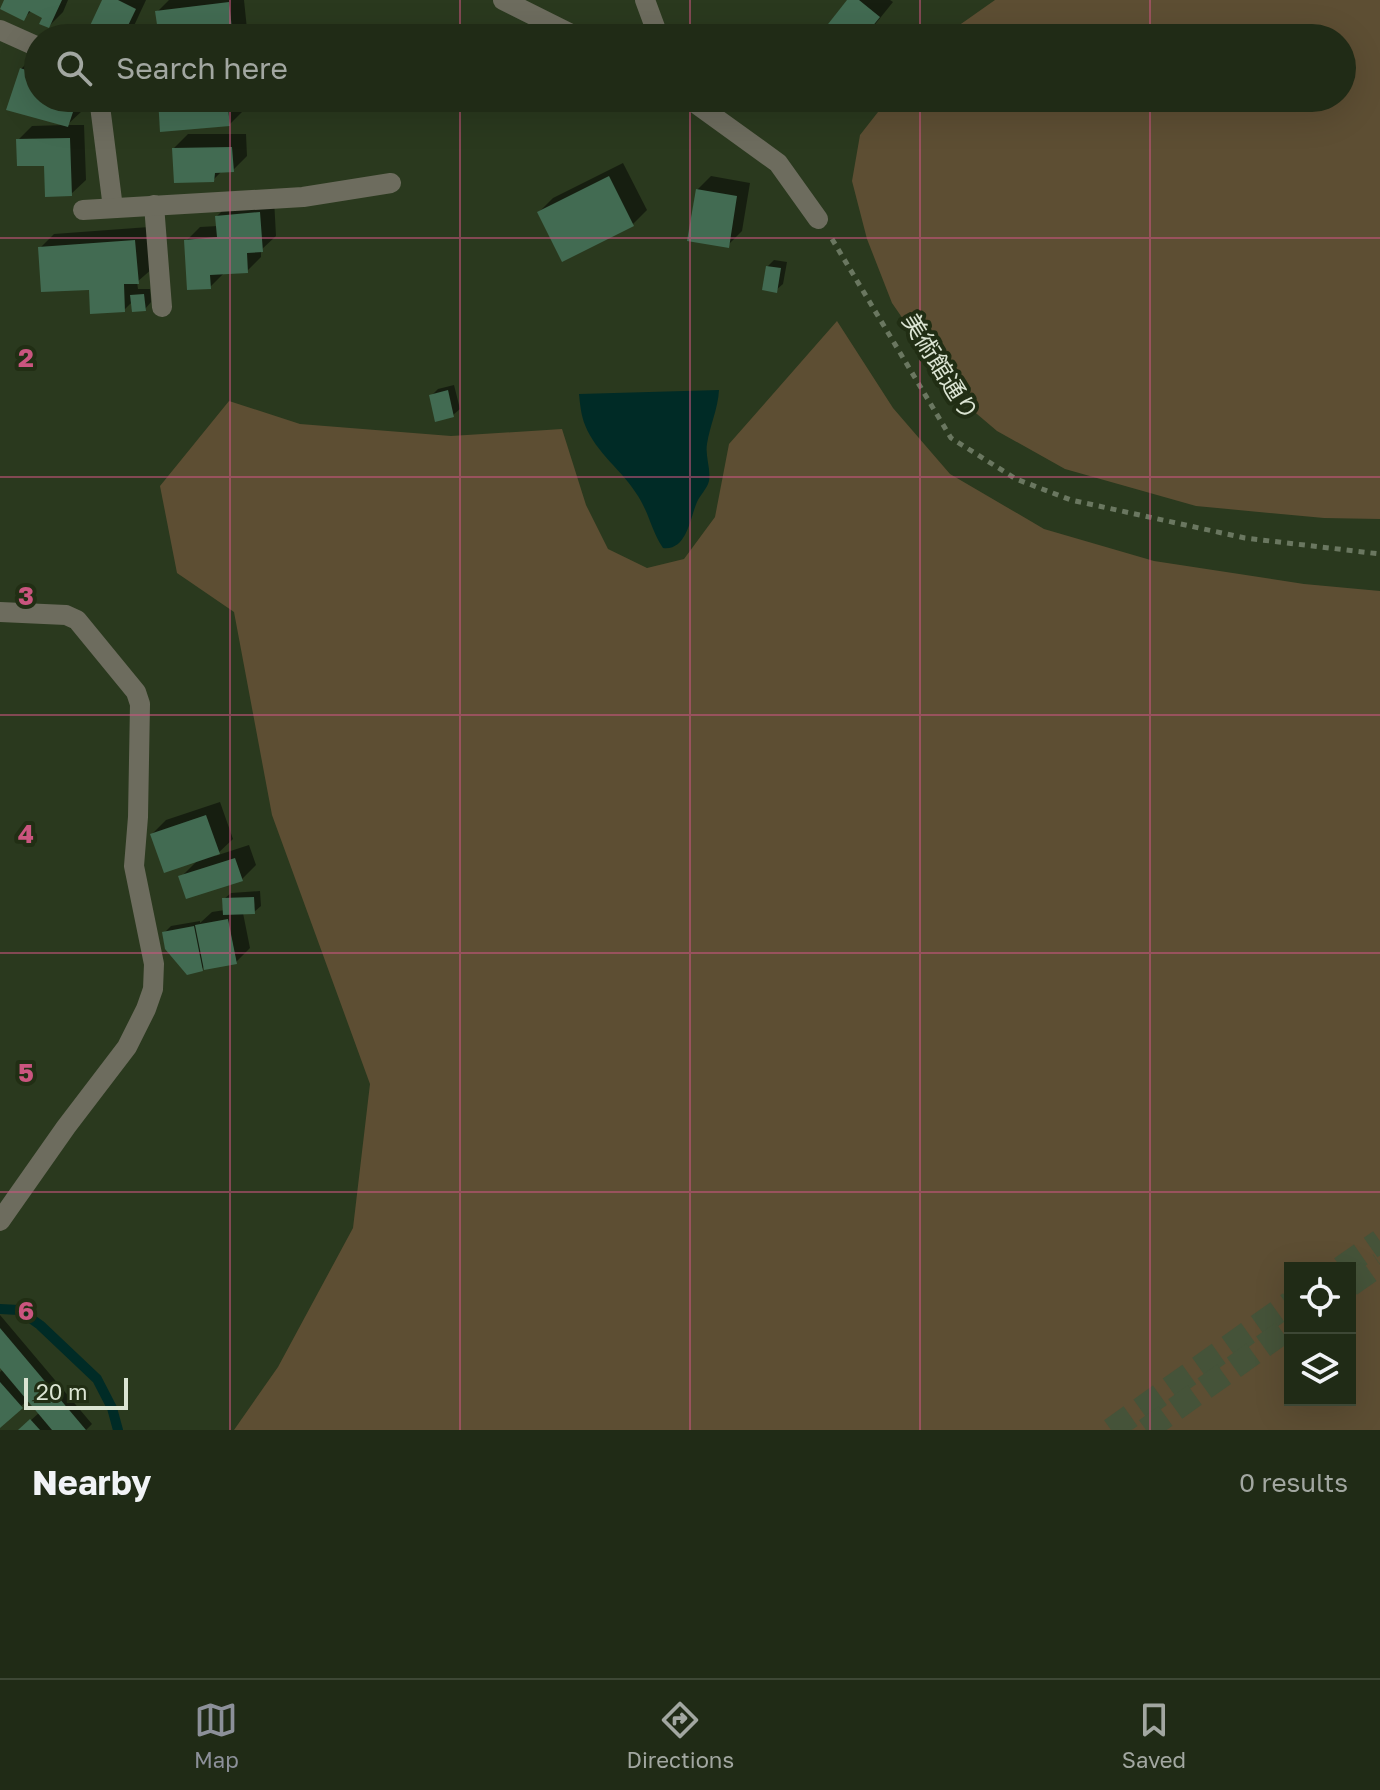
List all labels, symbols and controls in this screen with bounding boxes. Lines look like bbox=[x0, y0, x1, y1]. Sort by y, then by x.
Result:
search box bbox=[24, 24, 1356, 112]
icon: search bbox=[52, 46, 96, 90]
text: Search here bbox=[116, 50, 288, 86]
street label: 美術館通り bbox=[897, 308, 985, 425]
text: 2 bbox=[18, 342, 34, 373]
text: 3 bbox=[18, 580, 34, 611]
text: 4 bbox=[18, 818, 34, 849]
text: 5 bbox=[18, 1057, 34, 1088]
map controls bbox=[1284, 1262, 1356, 1406]
button: locate bbox=[1284, 1262, 1356, 1334]
text: 6 bbox=[18, 1295, 34, 1326]
button: layers bbox=[1284, 1334, 1356, 1406]
scale bar bbox=[24, 1374, 128, 1410]
text: 20 m bbox=[36, 1378, 87, 1405]
text: Nearby bbox=[32, 1462, 152, 1502]
text: 0 results bbox=[1239, 1467, 1348, 1498]
tab: Map bbox=[194, 1698, 239, 1773]
tab: Directions bbox=[627, 1698, 734, 1773]
tab: Saved bbox=[1122, 1698, 1186, 1773]

